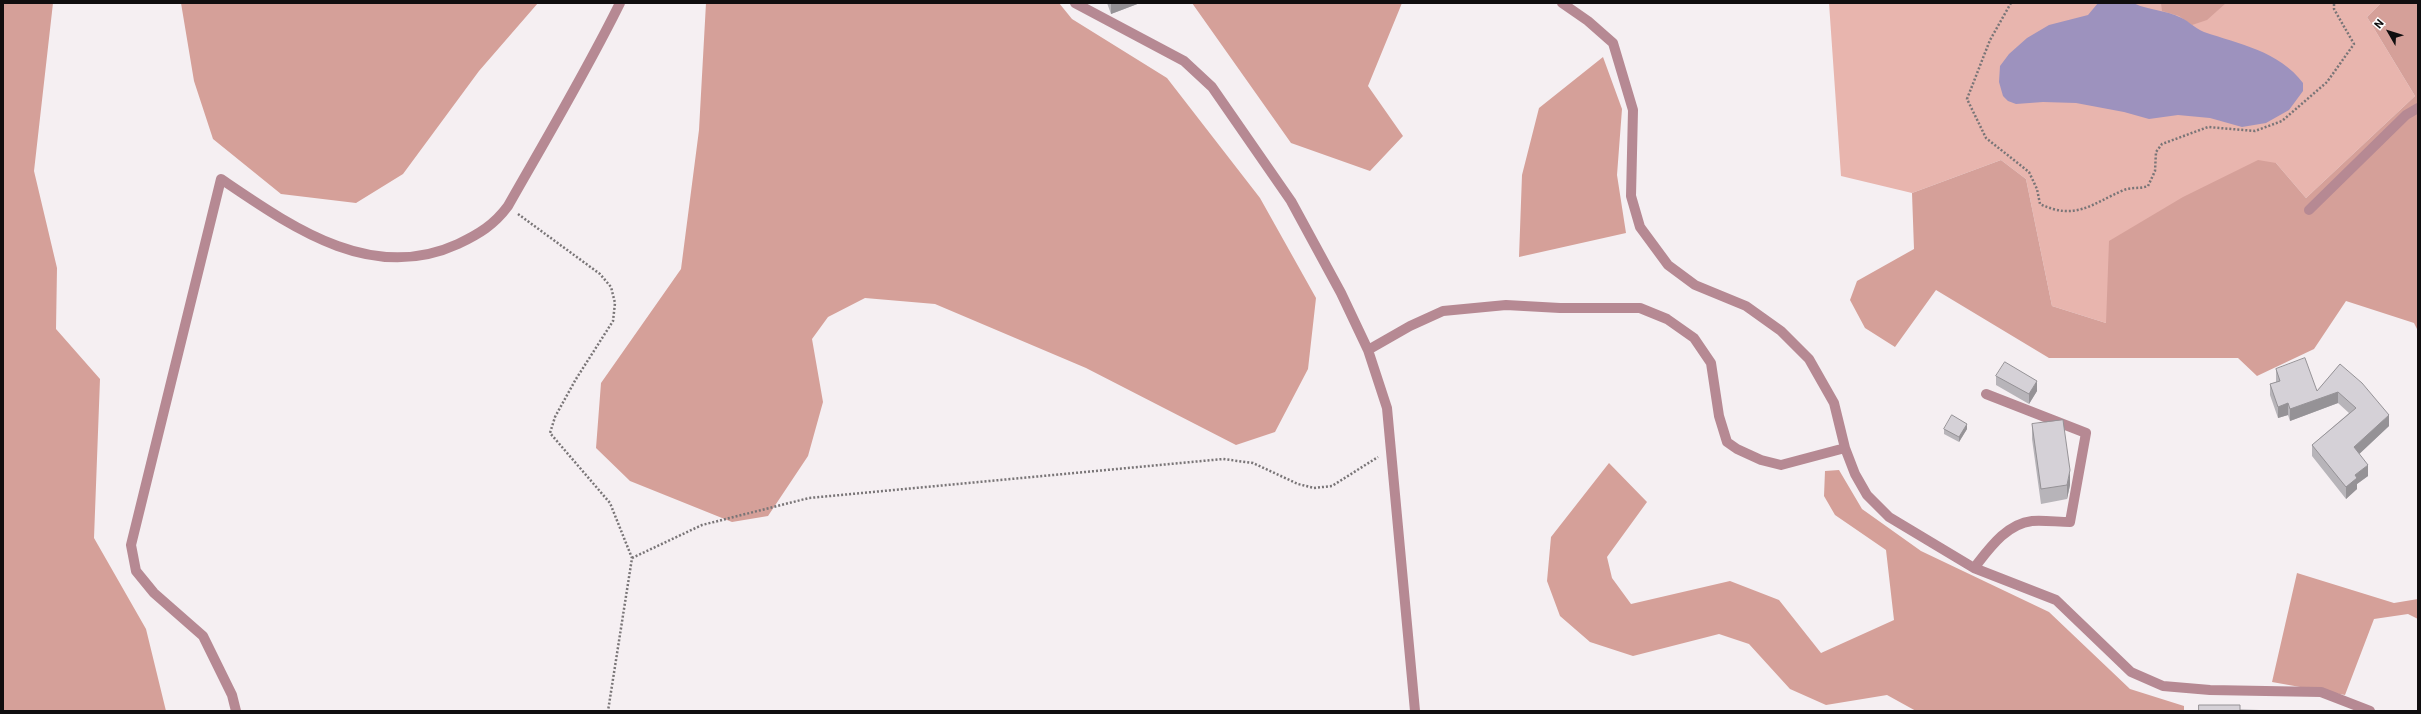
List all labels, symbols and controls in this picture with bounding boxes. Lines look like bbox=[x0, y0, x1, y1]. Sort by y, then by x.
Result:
north arrow bbox=[2369, 12, 2409, 52]
text: N bbox=[2372, 17, 2387, 31]

